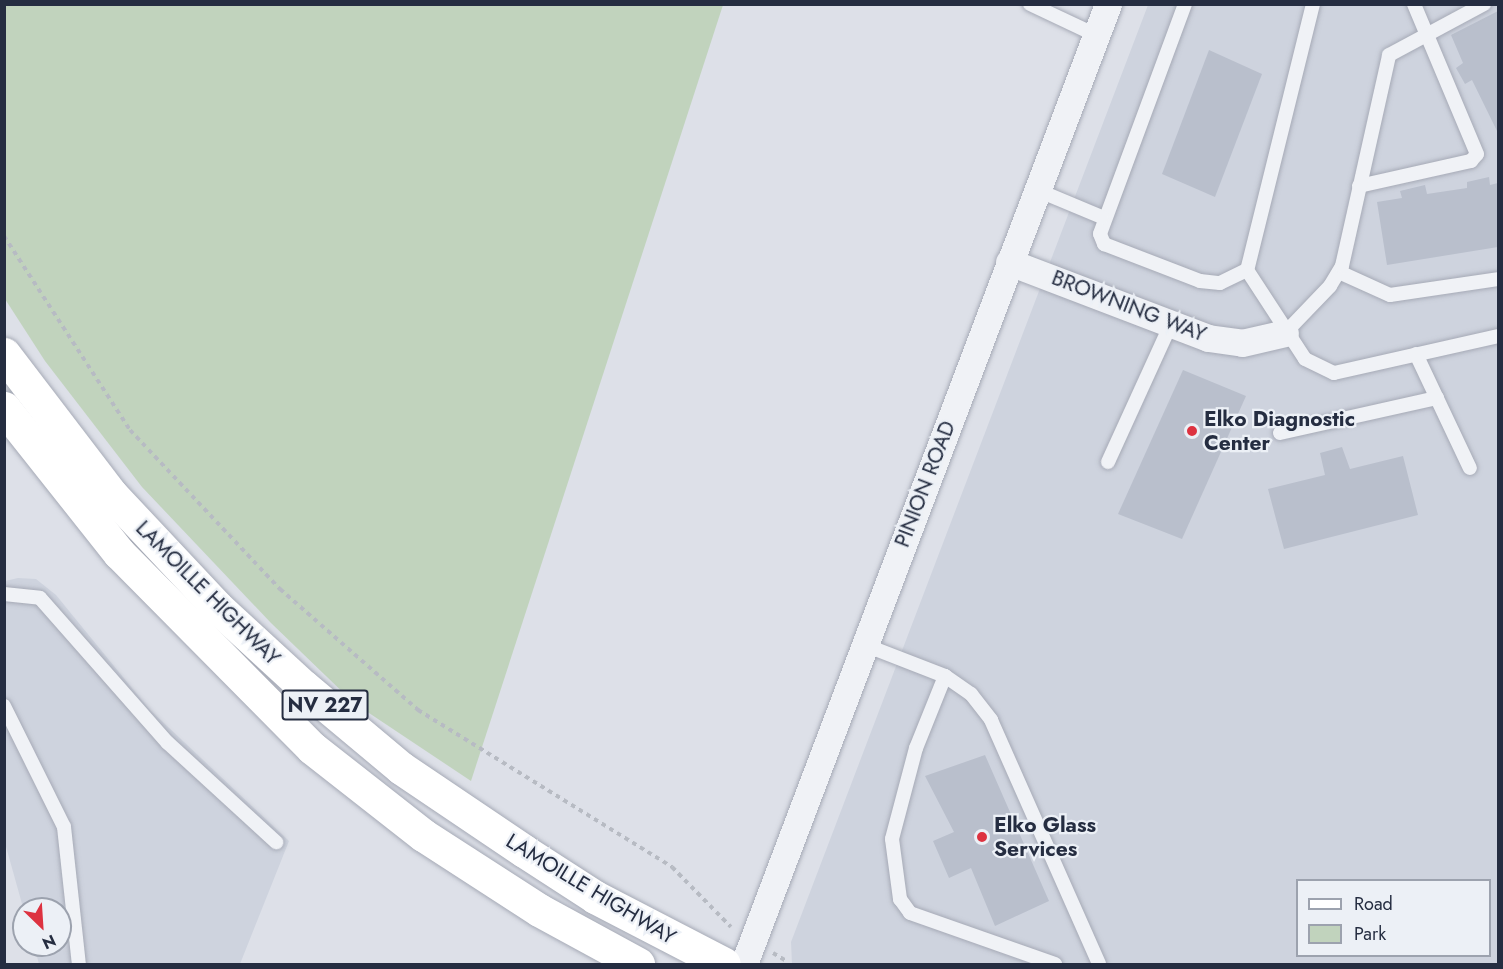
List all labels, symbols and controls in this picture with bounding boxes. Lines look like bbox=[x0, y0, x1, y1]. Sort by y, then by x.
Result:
street label: BROWNING WAY bbox=[1048, 265, 1210, 347]
place label: Elko Diagnostic Center bbox=[1204, 406, 1355, 456]
street label: PINION ROAD bbox=[889, 417, 961, 551]
marker: Elko Diagnostic Center bbox=[1185, 424, 1199, 438]
street label: LAMOILLE HIGHWAY bbox=[131, 516, 285, 670]
road number: NV 227 bbox=[282, 688, 368, 722]
place label: Elko Glass Services bbox=[994, 812, 1096, 862]
street label: LAMOILLE HIGHWAY bbox=[501, 828, 681, 950]
marker: Elko Glass Services bbox=[975, 830, 989, 844]
legend bbox=[1296, 879, 1491, 957]
text: Road bbox=[1354, 891, 1393, 917]
north arrow bbox=[12, 897, 72, 957]
text: Park bbox=[1354, 921, 1386, 947]
text: N bbox=[38, 929, 60, 955]

